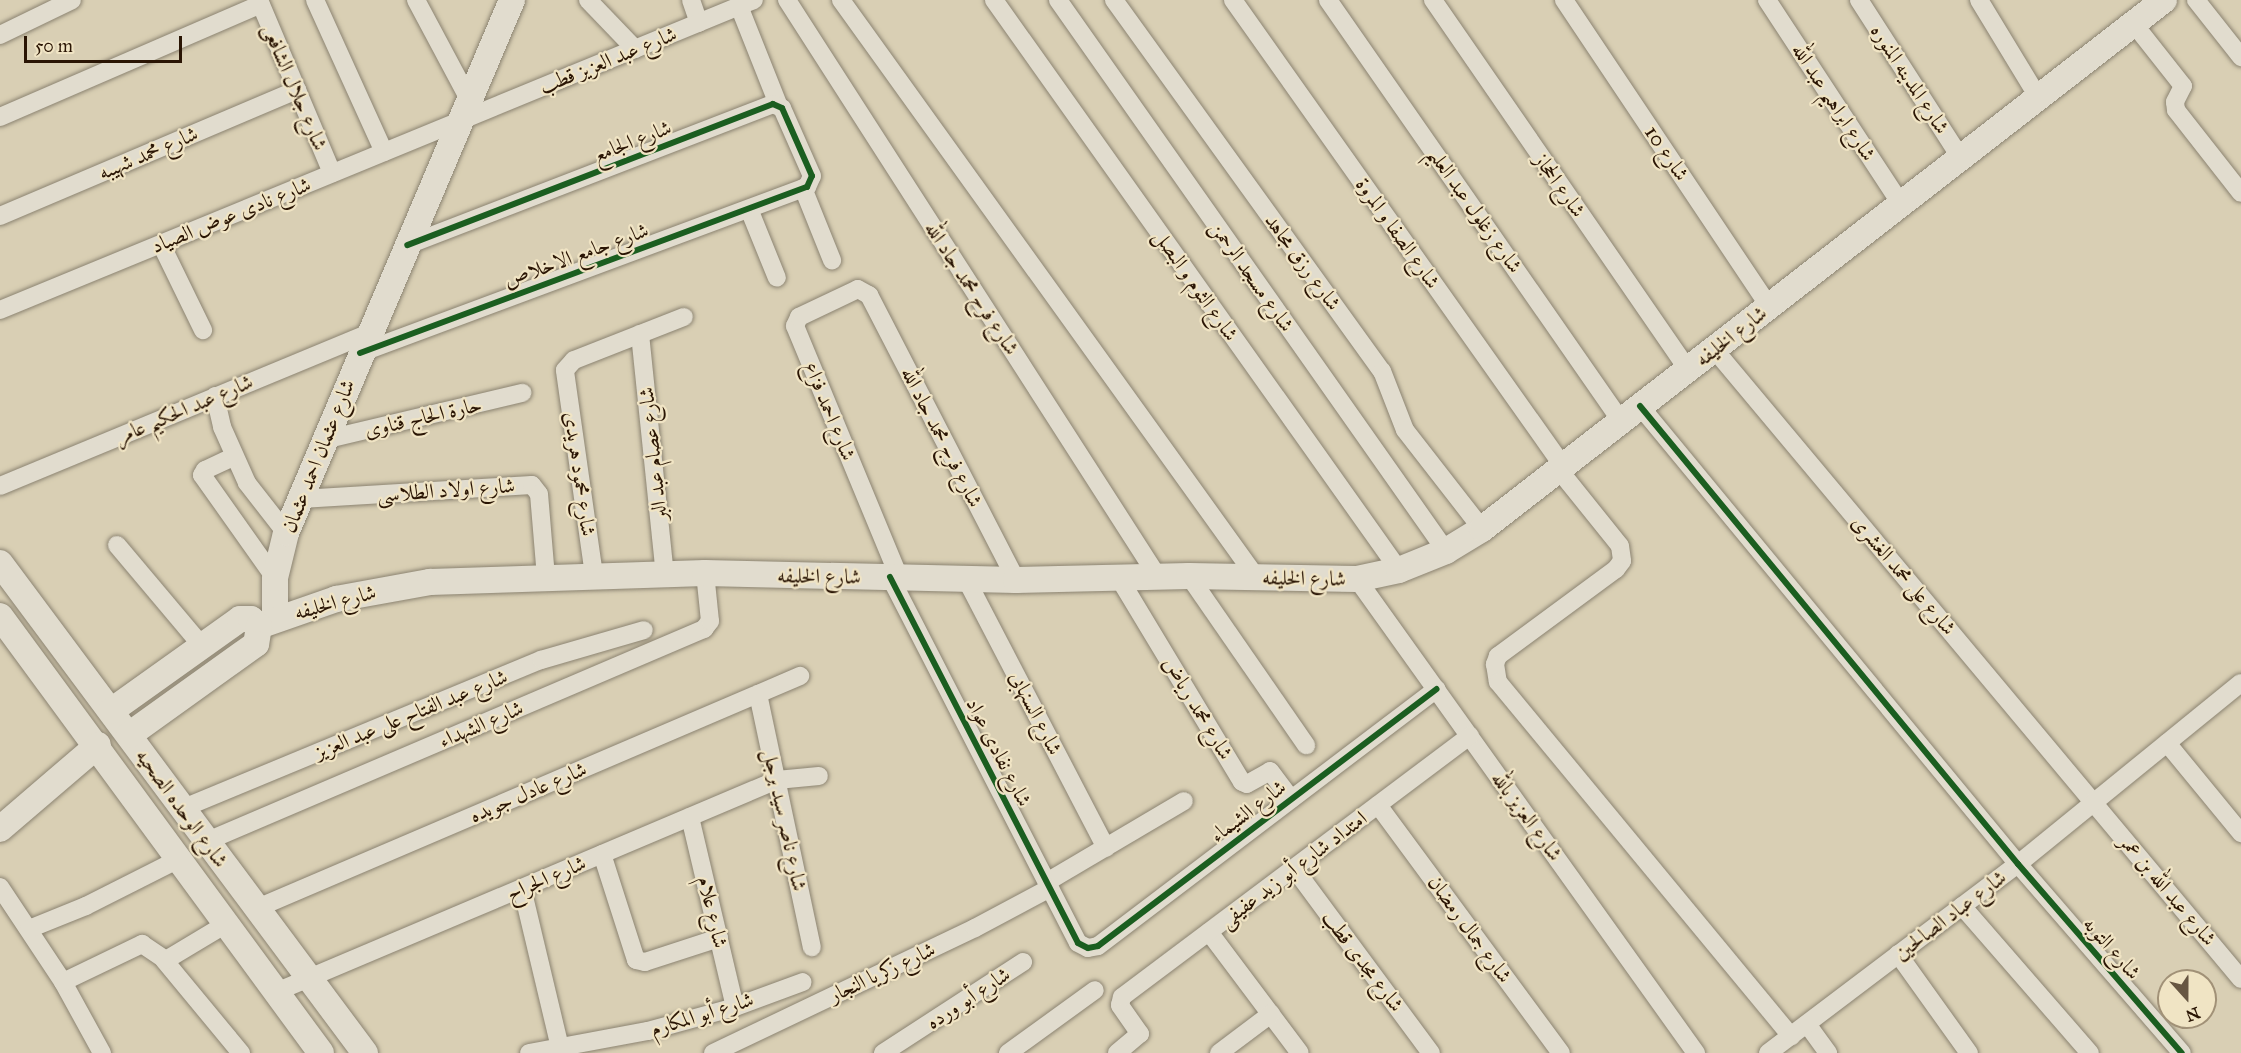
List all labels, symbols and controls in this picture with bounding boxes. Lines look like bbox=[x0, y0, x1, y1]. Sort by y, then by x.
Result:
street label: شارع المدينه المنوره bbox=[1865, 19, 1955, 139]
street label: شارع جلال الشافعى bbox=[257, 20, 333, 154]
street label: شارع عبد العزيز قطب bbox=[536, 21, 680, 99]
scale bar bbox=[27, 24, 184, 62]
text: 50 m bbox=[35, 35, 73, 57]
street label: شارع ابراهيم عبد الله bbox=[1787, 38, 1881, 166]
street label: شارع الجامع bbox=[589, 115, 675, 167]
street label: شارع محمد شهيبه bbox=[94, 121, 202, 185]
street label: شارع 10 bbox=[1639, 121, 1695, 185]
street label: شارع زغلول عبد العليم bbox=[1422, 142, 1528, 278]
street label: شارع الحجاز bbox=[1529, 148, 1591, 222]
street label: شارع نادى عوض الصياد bbox=[148, 172, 314, 258]
street label: شارع الصفا و المروة bbox=[1350, 173, 1446, 293]
street label: شارع رزق مجاهد bbox=[1259, 209, 1347, 315]
street label: شارع مسجد الرحمن bbox=[1204, 215, 1300, 337]
street label: شارع جامع الاخلاص bbox=[500, 217, 652, 293]
street label: شارع فرح محمد جاد الله bbox=[919, 217, 1025, 359]
street label: شارع الثوم و البصل bbox=[1148, 224, 1244, 346]
street label: شارع الخليفه bbox=[1690, 300, 1772, 372]
street label: شارع احمد فزاع bbox=[799, 358, 861, 464]
street label: شارع فرج محمد جاد الله bbox=[896, 363, 988, 511]
street label: شارع عبد الحكيم عامر bbox=[111, 369, 257, 449]
street label: شارع عثمان احمد عثمان bbox=[276, 376, 360, 536]
street label: شارع عصام عبد البر bbox=[633, 386, 673, 522]
street label: حارة الحاج قناوى bbox=[362, 391, 484, 443]
street label: شارع محمود هريدى bbox=[559, 410, 601, 538]
street label: شارع اولاد الطلاسى bbox=[376, 473, 516, 507]
street label: شارع على محمد الغشرى bbox=[1846, 510, 1962, 640]
street label: شارع الخليفه bbox=[777, 563, 861, 589]
street label: شارع الخليفه bbox=[1262, 565, 1346, 591]
street label: شارع الخليفه bbox=[291, 579, 379, 625]
street label: شارع محمد رياض bbox=[1157, 652, 1239, 764]
street label: شارع عبد الفتاح على عبد العزيز bbox=[311, 664, 511, 764]
street label: شارع السنهابى bbox=[1004, 667, 1068, 759]
street label: شارع نفادى عواد bbox=[961, 693, 1037, 811]
street label: شارع الشهداء bbox=[435, 695, 527, 753]
street label: شارع الوحده الصحيه bbox=[130, 744, 234, 872]
street label: شارع ناصر سيد برجل bbox=[758, 747, 812, 893]
street label: شارع عادل جويده bbox=[466, 756, 590, 828]
street label: شارع العزيز بالله bbox=[1486, 766, 1568, 866]
street label: شارع الشيماء bbox=[1205, 774, 1291, 848]
street label: امتداد شارع أبو زيد عفيفى bbox=[1214, 805, 1372, 933]
street label: شارع عبد الله بن عمر bbox=[2114, 829, 2222, 951]
street label: شارع الجراح bbox=[502, 850, 590, 906]
street label: شارع عباد الصالحين bbox=[1889, 865, 2011, 965]
street label: شارع جمال رمضان bbox=[1423, 870, 1517, 988]
street label: شارع علام bbox=[692, 874, 734, 950]
street label: شارع مجدى قطب bbox=[1317, 905, 1409, 1017]
street label: شارع التوبه bbox=[2078, 911, 2146, 985]
street label: شارع زكريا النجار bbox=[825, 936, 939, 1008]
street label: شارع أبو ورده bbox=[921, 961, 1015, 1035]
north arrow bbox=[2157, 969, 2217, 1029]
street label: شارع أبو المكارم bbox=[647, 986, 757, 1042]
text: N bbox=[2183, 1003, 2203, 1026]

